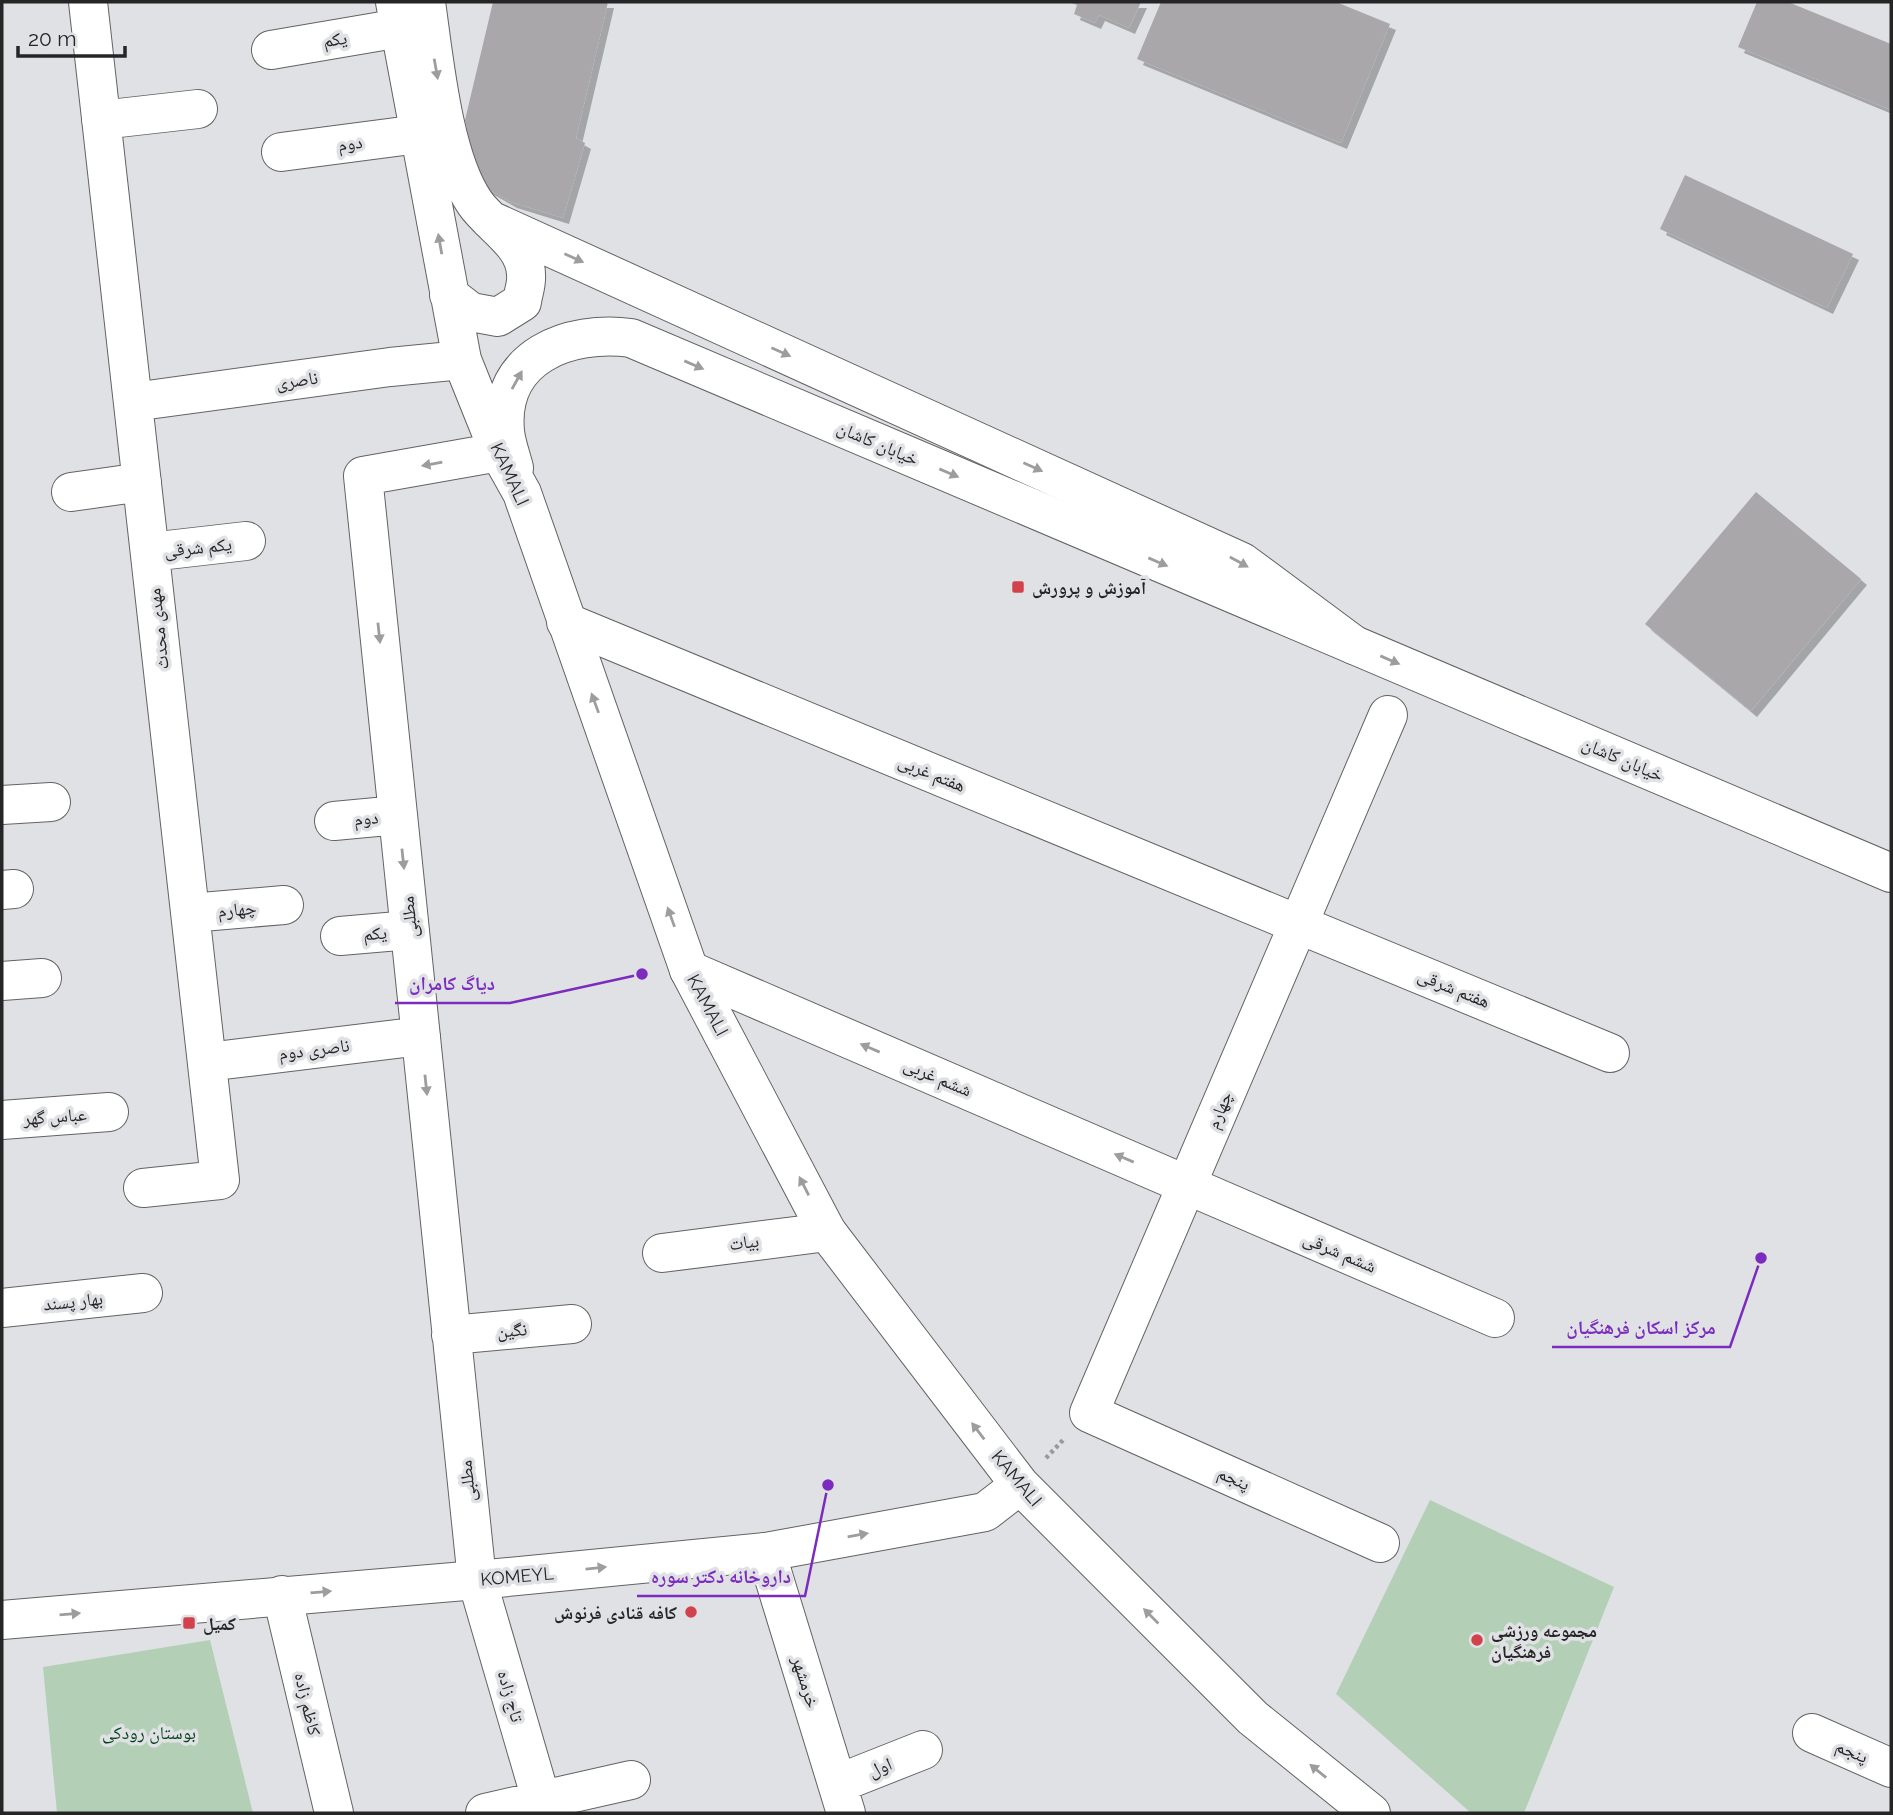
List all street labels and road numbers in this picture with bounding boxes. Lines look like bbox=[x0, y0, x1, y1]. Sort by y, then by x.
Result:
street label: یکم bbox=[322, 27, 349, 53]
street label: دوم bbox=[336, 131, 364, 157]
street label: ناصری bbox=[275, 367, 319, 394]
street label: خیابان کاشان bbox=[834, 417, 922, 470]
street label: KAMALI bbox=[486, 439, 534, 509]
street label: یکم شرقی bbox=[163, 533, 233, 563]
street label: مهدی محدث bbox=[143, 587, 174, 671]
street label: خیابان کاشان bbox=[1579, 733, 1667, 786]
street label: هفتم غربی bbox=[895, 750, 969, 798]
street label: دوم bbox=[353, 806, 380, 832]
street label: مطلبی bbox=[396, 895, 423, 939]
street label: چهارم bbox=[217, 897, 257, 923]
street label: یکم bbox=[362, 921, 388, 946]
street label: هفتم شرقی bbox=[1414, 964, 1493, 1014]
street label: KAMALI bbox=[683, 971, 733, 1039]
street label: ناصری دوم bbox=[277, 1034, 351, 1066]
street label: ششم غربی bbox=[900, 1053, 975, 1102]
street label: چهارم bbox=[1202, 1088, 1238, 1133]
street label: عباس گهر bbox=[22, 1103, 87, 1130]
street label: ششم شرقی bbox=[1300, 1227, 1380, 1279]
street label: بیات bbox=[728, 1230, 760, 1255]
street label: بهار پسند bbox=[42, 1287, 104, 1316]
street label: نگین bbox=[496, 1318, 528, 1343]
street label: KAMALI bbox=[988, 1446, 1046, 1510]
street label: مطلبی bbox=[454, 1459, 481, 1503]
street label: پنجم bbox=[1214, 1462, 1253, 1496]
street label: KOMEYL bbox=[480, 1562, 555, 1590]
street label: خرمشهر bbox=[788, 1653, 824, 1710]
street label: تاج زاده bbox=[492, 1668, 528, 1725]
street label: کاظم زاده bbox=[289, 1670, 326, 1739]
street label: پنجم bbox=[1832, 1735, 1871, 1769]
street label: اول bbox=[865, 1753, 895, 1782]

